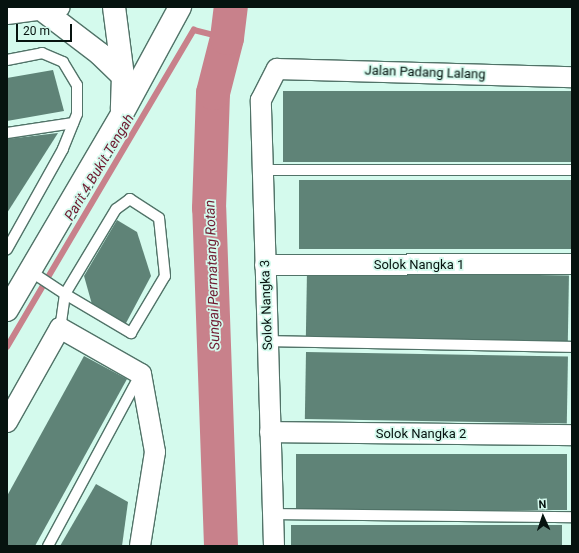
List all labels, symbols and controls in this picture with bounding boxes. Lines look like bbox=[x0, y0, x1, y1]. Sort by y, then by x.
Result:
scale bar bbox=[18, 16, 74, 42]
text: 20 m bbox=[23, 24, 50, 38]
street label: Jalan Padang Lalang bbox=[364, 63, 486, 83]
water label: Parit 4 Bukit Tengah bbox=[61, 111, 137, 223]
water label: Sungai Permatang Rotan bbox=[201, 200, 223, 350]
street label: Solok Nangka 1 bbox=[374, 257, 464, 273]
street label: Solok Nangka 3 bbox=[258, 259, 276, 351]
street label: Solok Nangka 2 bbox=[376, 426, 466, 442]
north arrow bbox=[523, 497, 563, 537]
text: N bbox=[538, 498, 547, 511]

